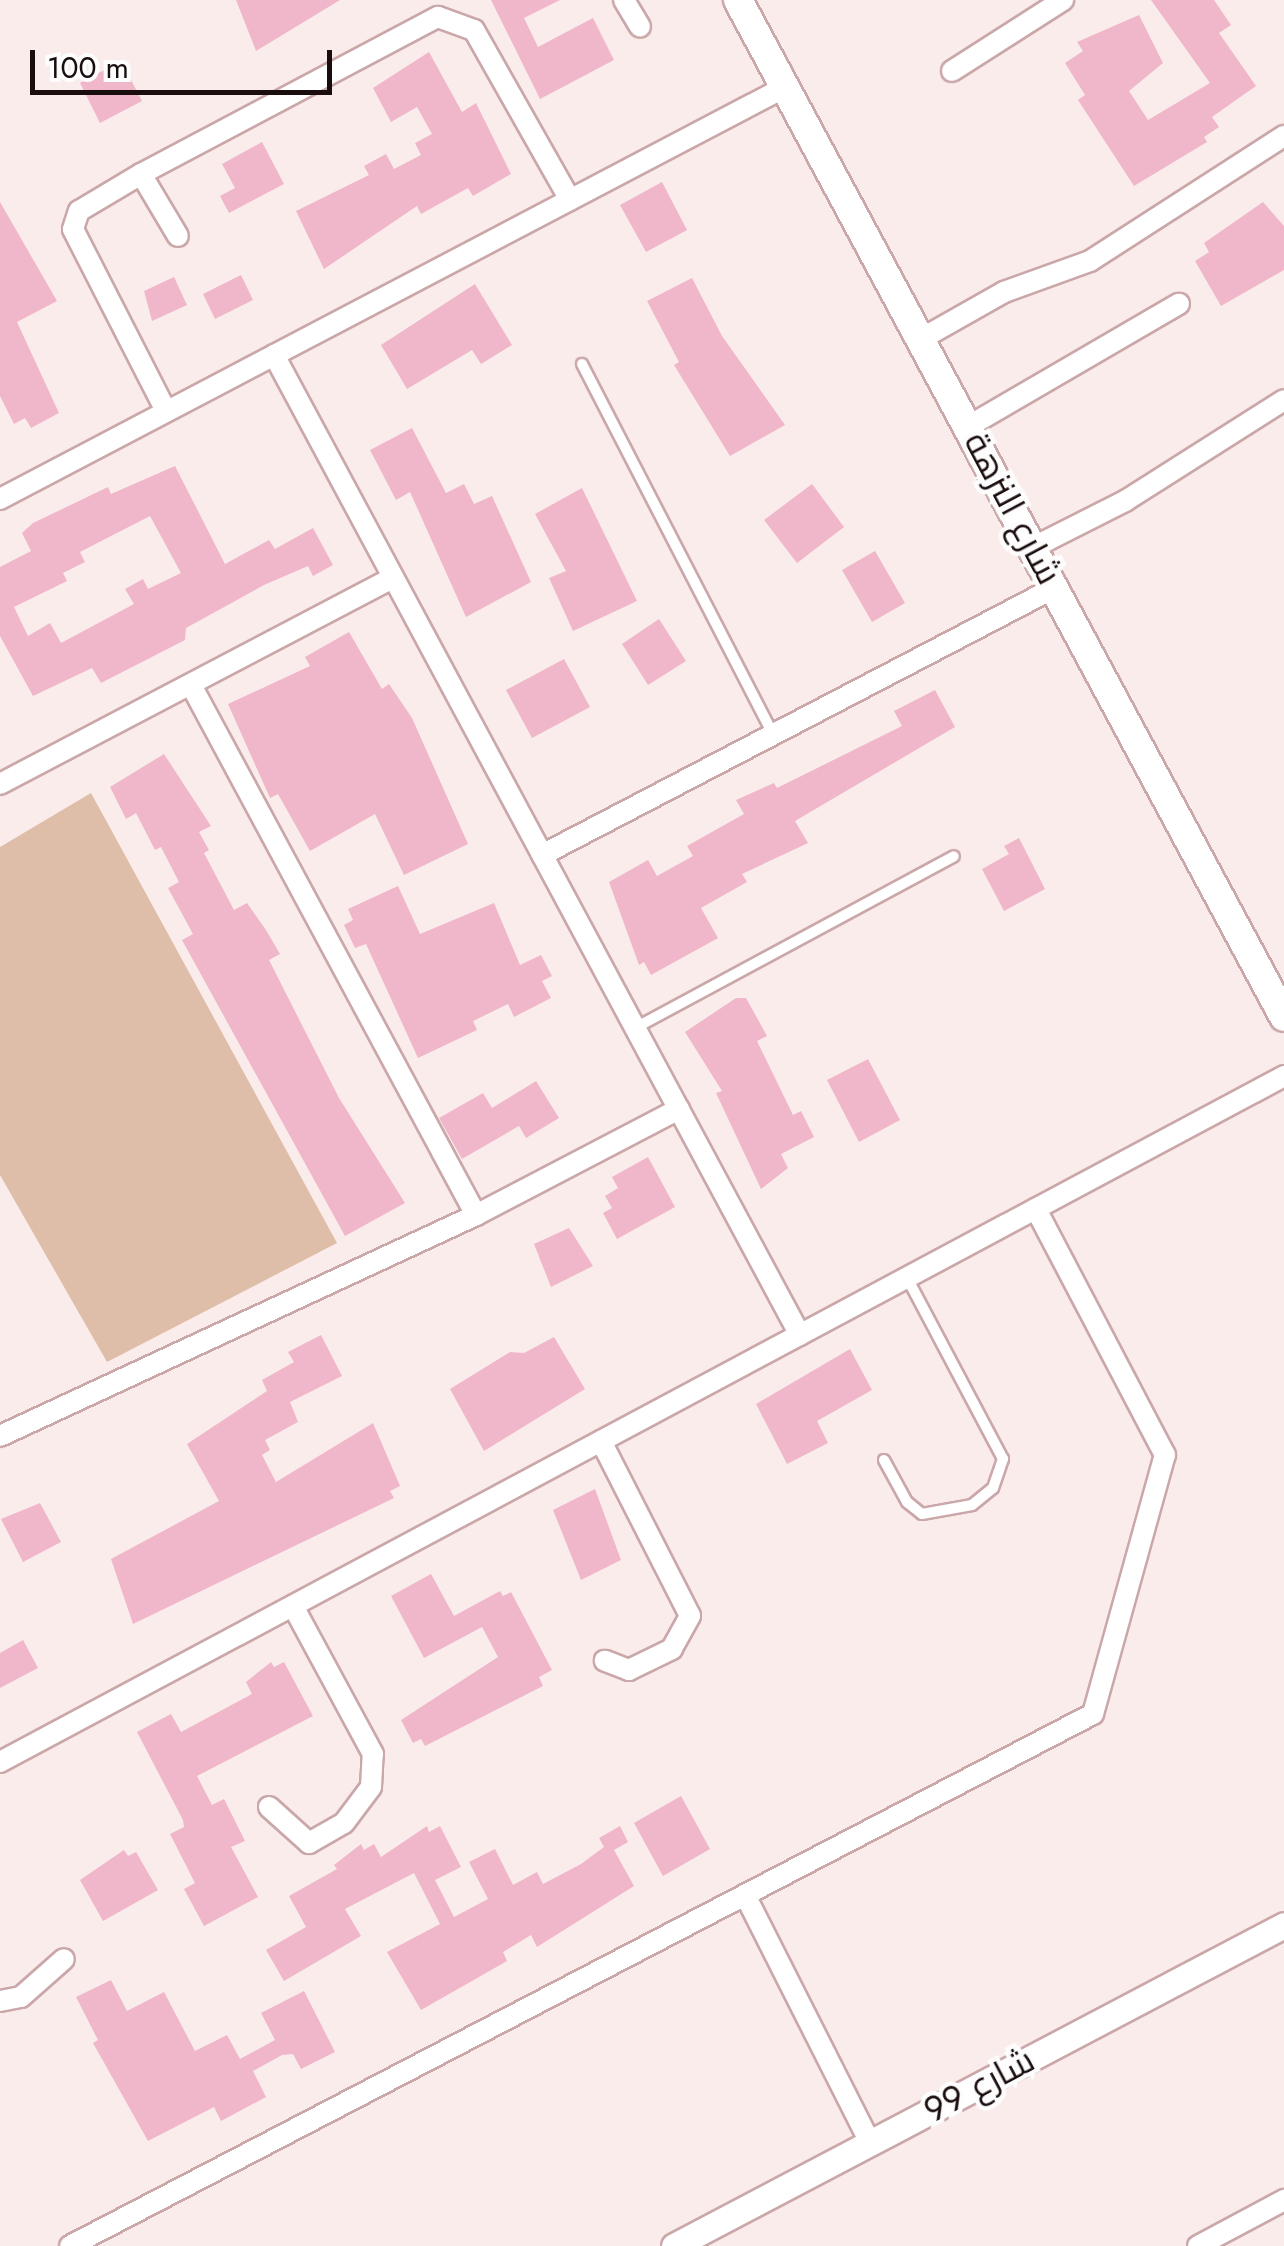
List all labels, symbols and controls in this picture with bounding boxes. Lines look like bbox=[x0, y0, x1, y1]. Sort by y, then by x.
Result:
scale bar bbox=[35, 30, 338, 92]
text: 100 m bbox=[47, 46, 129, 89]
street label: شارع النزهة bbox=[955, 425, 1071, 591]
street label: شارع 99 bbox=[917, 2039, 1041, 2131]

